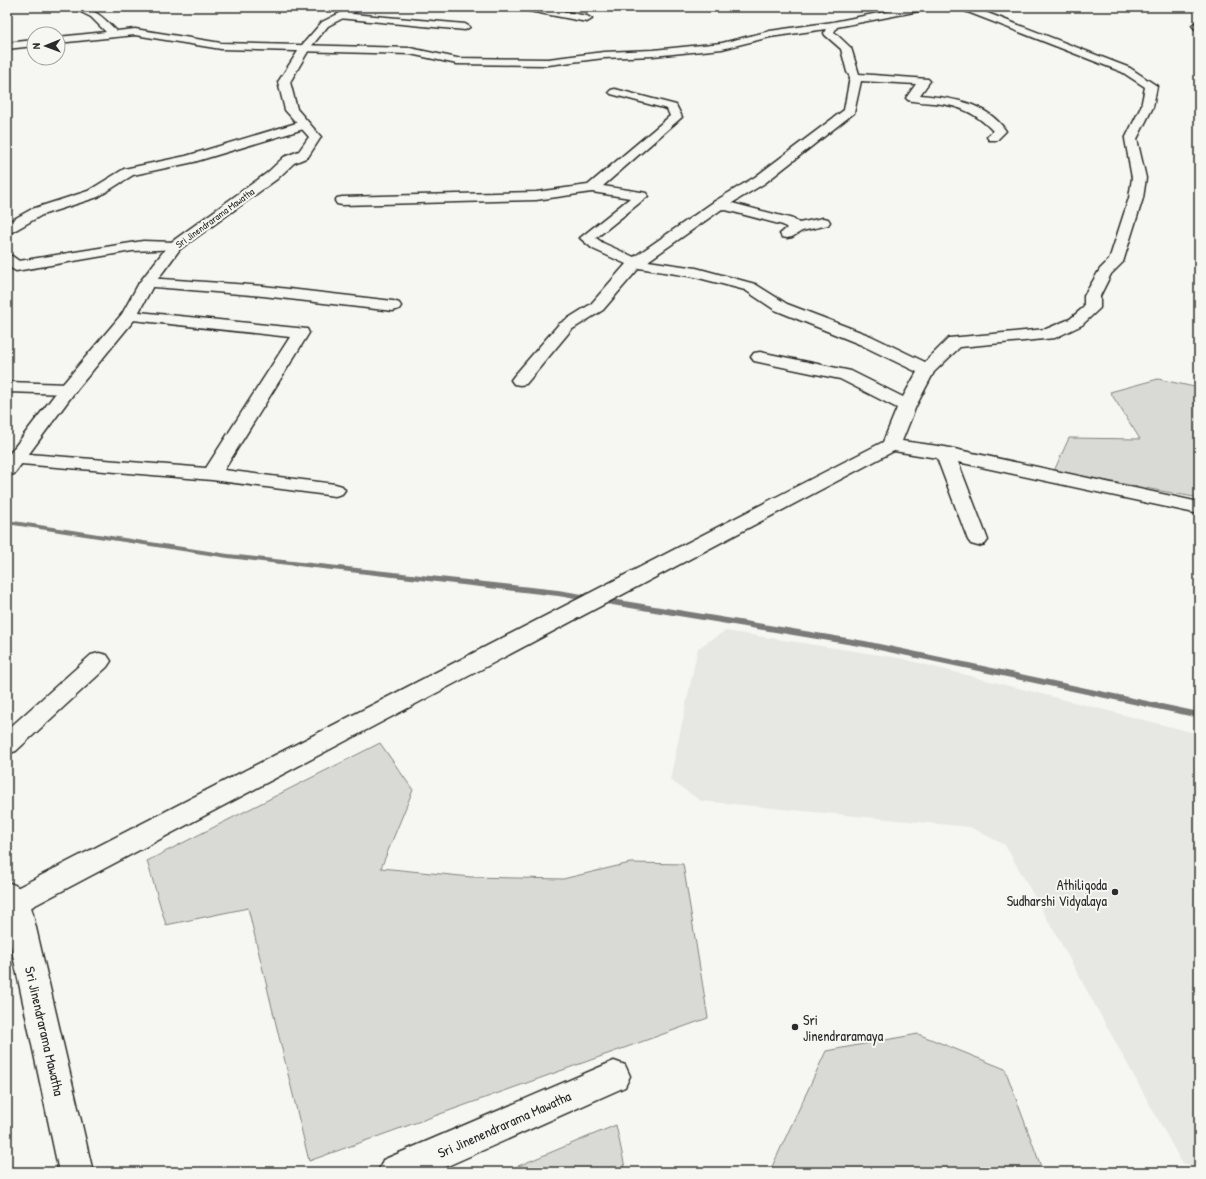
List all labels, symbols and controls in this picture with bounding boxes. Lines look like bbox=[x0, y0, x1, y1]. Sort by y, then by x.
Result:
north arrow bbox=[26, 26, 66, 66]
text: N bbox=[29, 43, 43, 49]
street label: Sri Jinendrarama Mawatha bbox=[173, 185, 257, 251]
place label: Athiligoda Sudharshi Vidyalaya bbox=[1007, 875, 1108, 911]
marker: Athiligoda Sudharshi Vidyalaya bbox=[1110, 887, 1120, 897]
street label: Sri Jinendrarama Mawatha bbox=[21, 964, 69, 1098]
place label: Sri Jinendraramaya bbox=[803, 1010, 884, 1046]
marker: Sri Jinendraramaya bbox=[790, 1022, 800, 1032]
street label: Sri Jinenendrarama Mawatha bbox=[434, 1086, 574, 1162]

